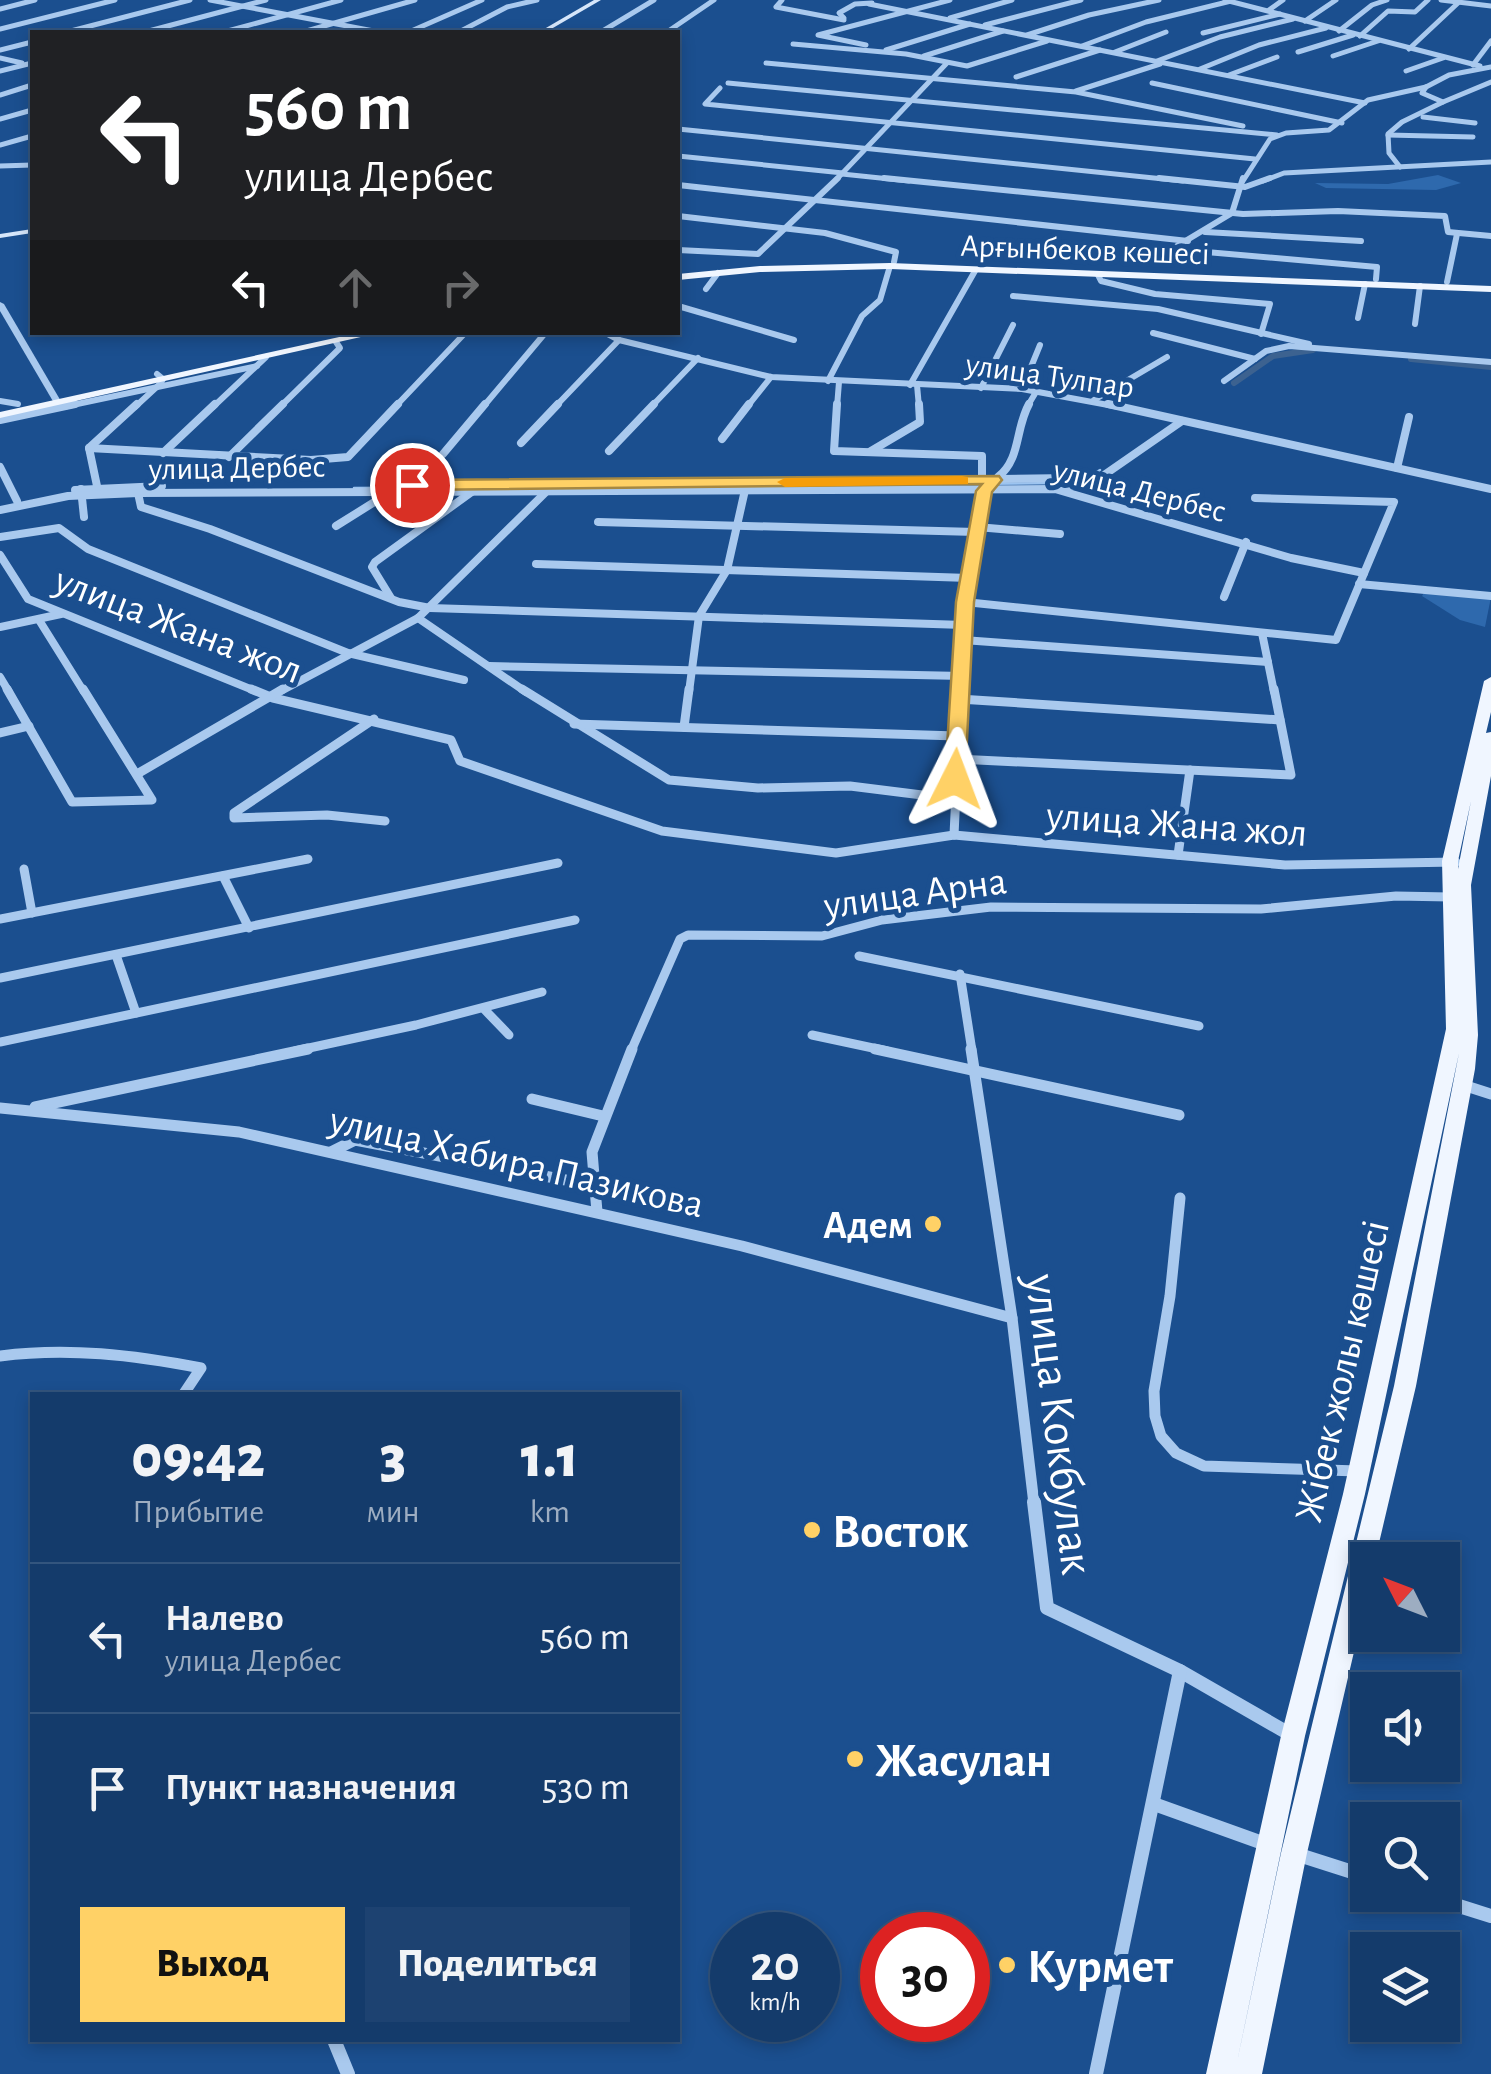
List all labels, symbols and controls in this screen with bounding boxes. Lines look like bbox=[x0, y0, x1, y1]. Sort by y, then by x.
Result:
icon: left bbox=[80, 70, 210, 200]
text: 560 m bbox=[245, 73, 413, 143]
text: улица Дербес bbox=[245, 155, 494, 200]
street label: Арғынбеков көшесі bbox=[960, 230, 1210, 270]
icon: left bbox=[223, 260, 278, 315]
icon: ahead bbox=[328, 260, 383, 315]
icon: right bbox=[433, 260, 488, 315]
street label: улица Тулпар bbox=[963, 348, 1136, 404]
pin bbox=[370, 443, 455, 528]
street label: улица Дербес bbox=[147, 450, 326, 486]
street label: улица Дербес bbox=[1049, 454, 1229, 528]
icon: arrive bbox=[385, 458, 440, 513]
street label: улица Жана жол bbox=[48, 560, 308, 691]
position arrow bbox=[903, 727, 1007, 831]
street label: улица Жана жол bbox=[1044, 796, 1309, 854]
street label: улица Арна bbox=[820, 861, 1009, 927]
street label: улица Хабира Пазикова bbox=[325, 1100, 708, 1225]
place label: Адем bbox=[823, 1206, 913, 1246]
marker: Адем bbox=[922, 1213, 944, 1235]
street label: Жібек жолы көшесі bbox=[1289, 1217, 1397, 1526]
street label: улица Кокбулак bbox=[1016, 1270, 1100, 1577]
text: 09:42 bbox=[131, 1428, 265, 1488]
text: 3 bbox=[380, 1428, 406, 1488]
text: 1.1 bbox=[521, 1428, 579, 1488]
text: Прибытие bbox=[132, 1496, 264, 1528]
text: мин bbox=[366, 1496, 420, 1528]
text: km bbox=[530, 1496, 570, 1528]
place label: Восток bbox=[832, 1509, 969, 1557]
marker: Восток bbox=[801, 1519, 823, 1541]
north arrow bbox=[1350, 1542, 1460, 1652]
map controls bbox=[1350, 1542, 1460, 2042]
text: Налево bbox=[165, 1600, 284, 1638]
icon: left bbox=[80, 1611, 135, 1666]
text: 560 m bbox=[540, 1619, 630, 1657]
text: улица Дербес bbox=[165, 1645, 342, 1677]
button: sound bbox=[1350, 1672, 1460, 1782]
place label: Жасулан bbox=[875, 1738, 1052, 1786]
marker: Жасулан bbox=[844, 1748, 866, 1770]
icon: arrive bbox=[80, 1761, 135, 1816]
text: Пункт назначения bbox=[165, 1769, 457, 1807]
text: 530 m bbox=[542, 1769, 630, 1807]
button: search bbox=[1350, 1802, 1460, 1912]
button: Выход bbox=[80, 1907, 345, 2022]
button: Поделиться bbox=[365, 1907, 630, 2022]
speed limit sign: 30 bbox=[860, 1912, 990, 2042]
button: layers bbox=[1350, 1932, 1460, 2042]
text: 20 bbox=[750, 1940, 800, 1990]
place label: Курмет bbox=[1027, 1944, 1173, 1992]
marker: Курмет bbox=[996, 1954, 1018, 1976]
text: km/h bbox=[749, 1990, 801, 2015]

